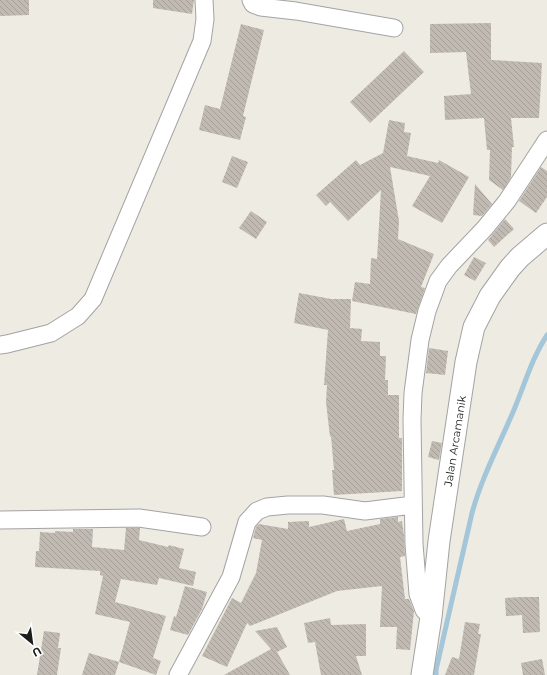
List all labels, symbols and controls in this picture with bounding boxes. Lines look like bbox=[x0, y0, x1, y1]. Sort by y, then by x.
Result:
street label: Jalan Arcamanik bbox=[441, 394, 469, 488]
north arrow bbox=[12, 623, 52, 663]
text: U bbox=[30, 644, 44, 660]

